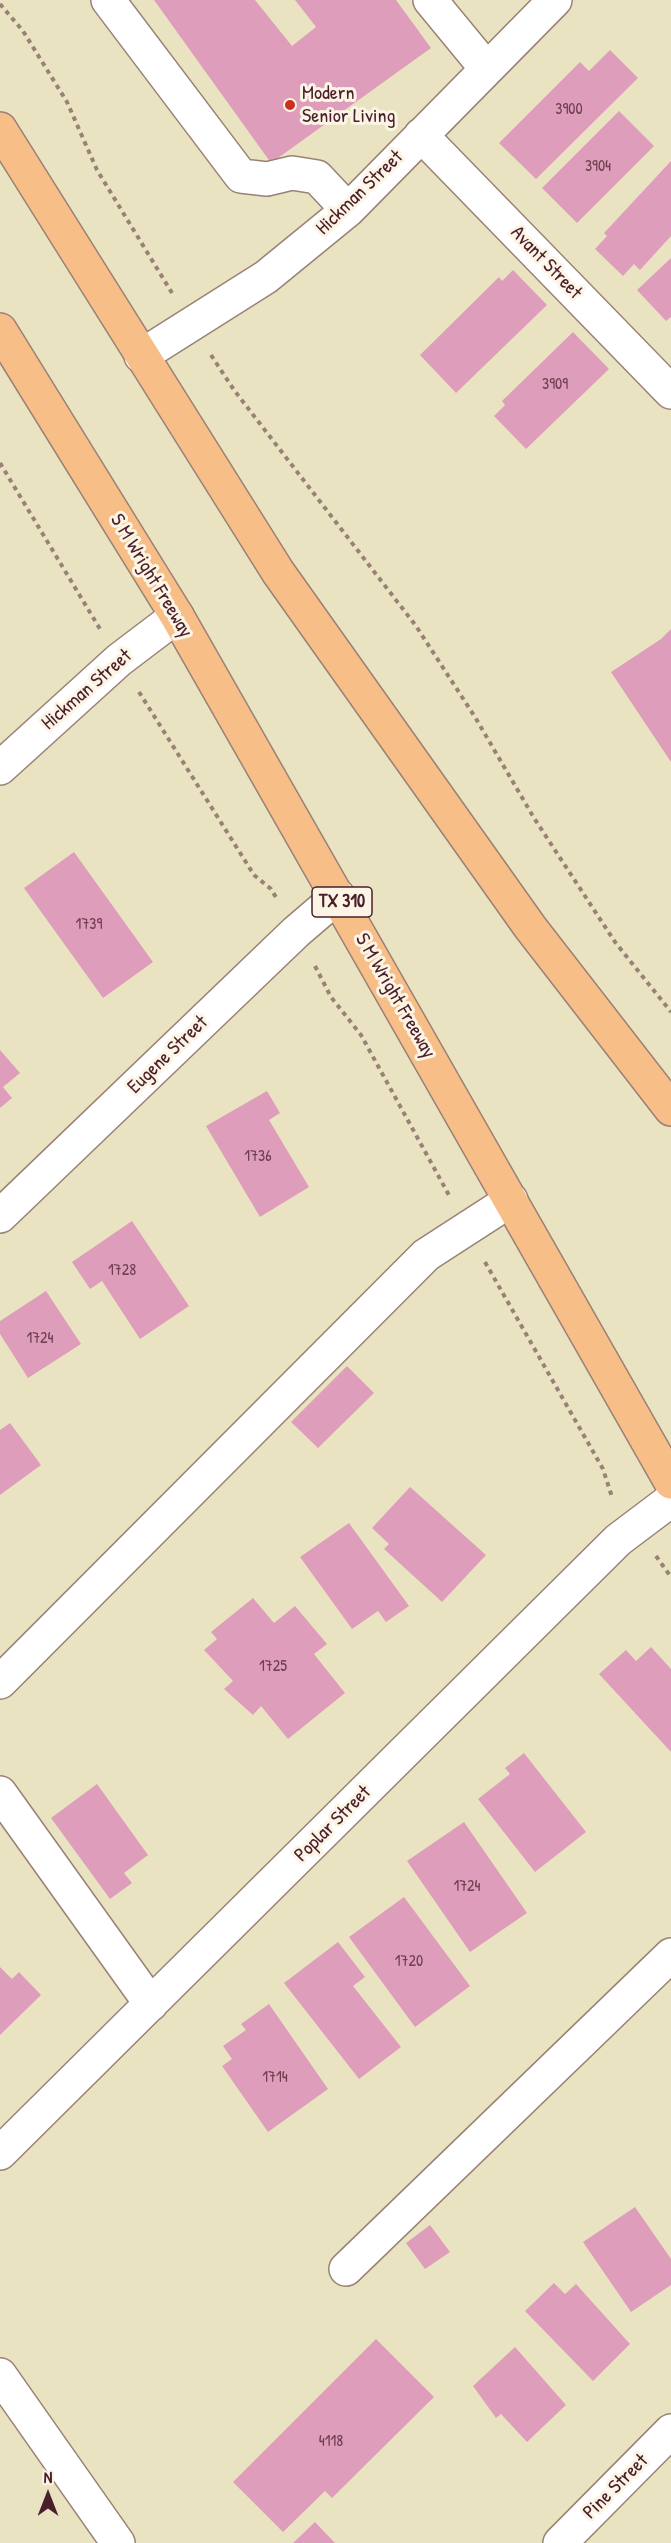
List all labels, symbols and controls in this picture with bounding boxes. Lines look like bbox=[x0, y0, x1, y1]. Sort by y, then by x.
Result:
place label: Modern Senior Living bbox=[302, 82, 395, 129]
marker: Modern Senior Living bbox=[283, 98, 297, 112]
house number: 3900 bbox=[555, 100, 583, 120]
street label: Hickman Street bbox=[312, 146, 408, 240]
house number: 3904 bbox=[585, 157, 611, 177]
street label: Avant Street bbox=[505, 221, 587, 305]
house number: 3909 bbox=[542, 375, 568, 395]
street label: S M Wright Freeway bbox=[105, 510, 197, 642]
street label: Hickman Street bbox=[37, 644, 137, 736]
road number: TX 310 bbox=[312, 887, 372, 917]
house number: 1739 bbox=[76, 915, 102, 935]
street label: S M Wright Freeway bbox=[350, 929, 440, 1063]
street label: Eugene Street bbox=[123, 1011, 213, 1099]
house number: 1736 bbox=[244, 1147, 272, 1167]
house number: 1728 bbox=[108, 1261, 136, 1281]
house number: 1724 bbox=[26, 1329, 54, 1349]
house number: 1725 bbox=[259, 1657, 287, 1677]
street label: Poplar Street bbox=[290, 1781, 376, 1867]
house number: 1724 bbox=[453, 1877, 481, 1897]
house number: 1720 bbox=[395, 1952, 423, 1972]
house number: 1714 bbox=[262, 2068, 288, 2088]
house number: 4118 bbox=[319, 2432, 343, 2452]
street label: Pine Street bbox=[578, 2449, 654, 2525]
north arrow bbox=[18, 2465, 78, 2525]
text: N bbox=[44, 2466, 52, 2488]

